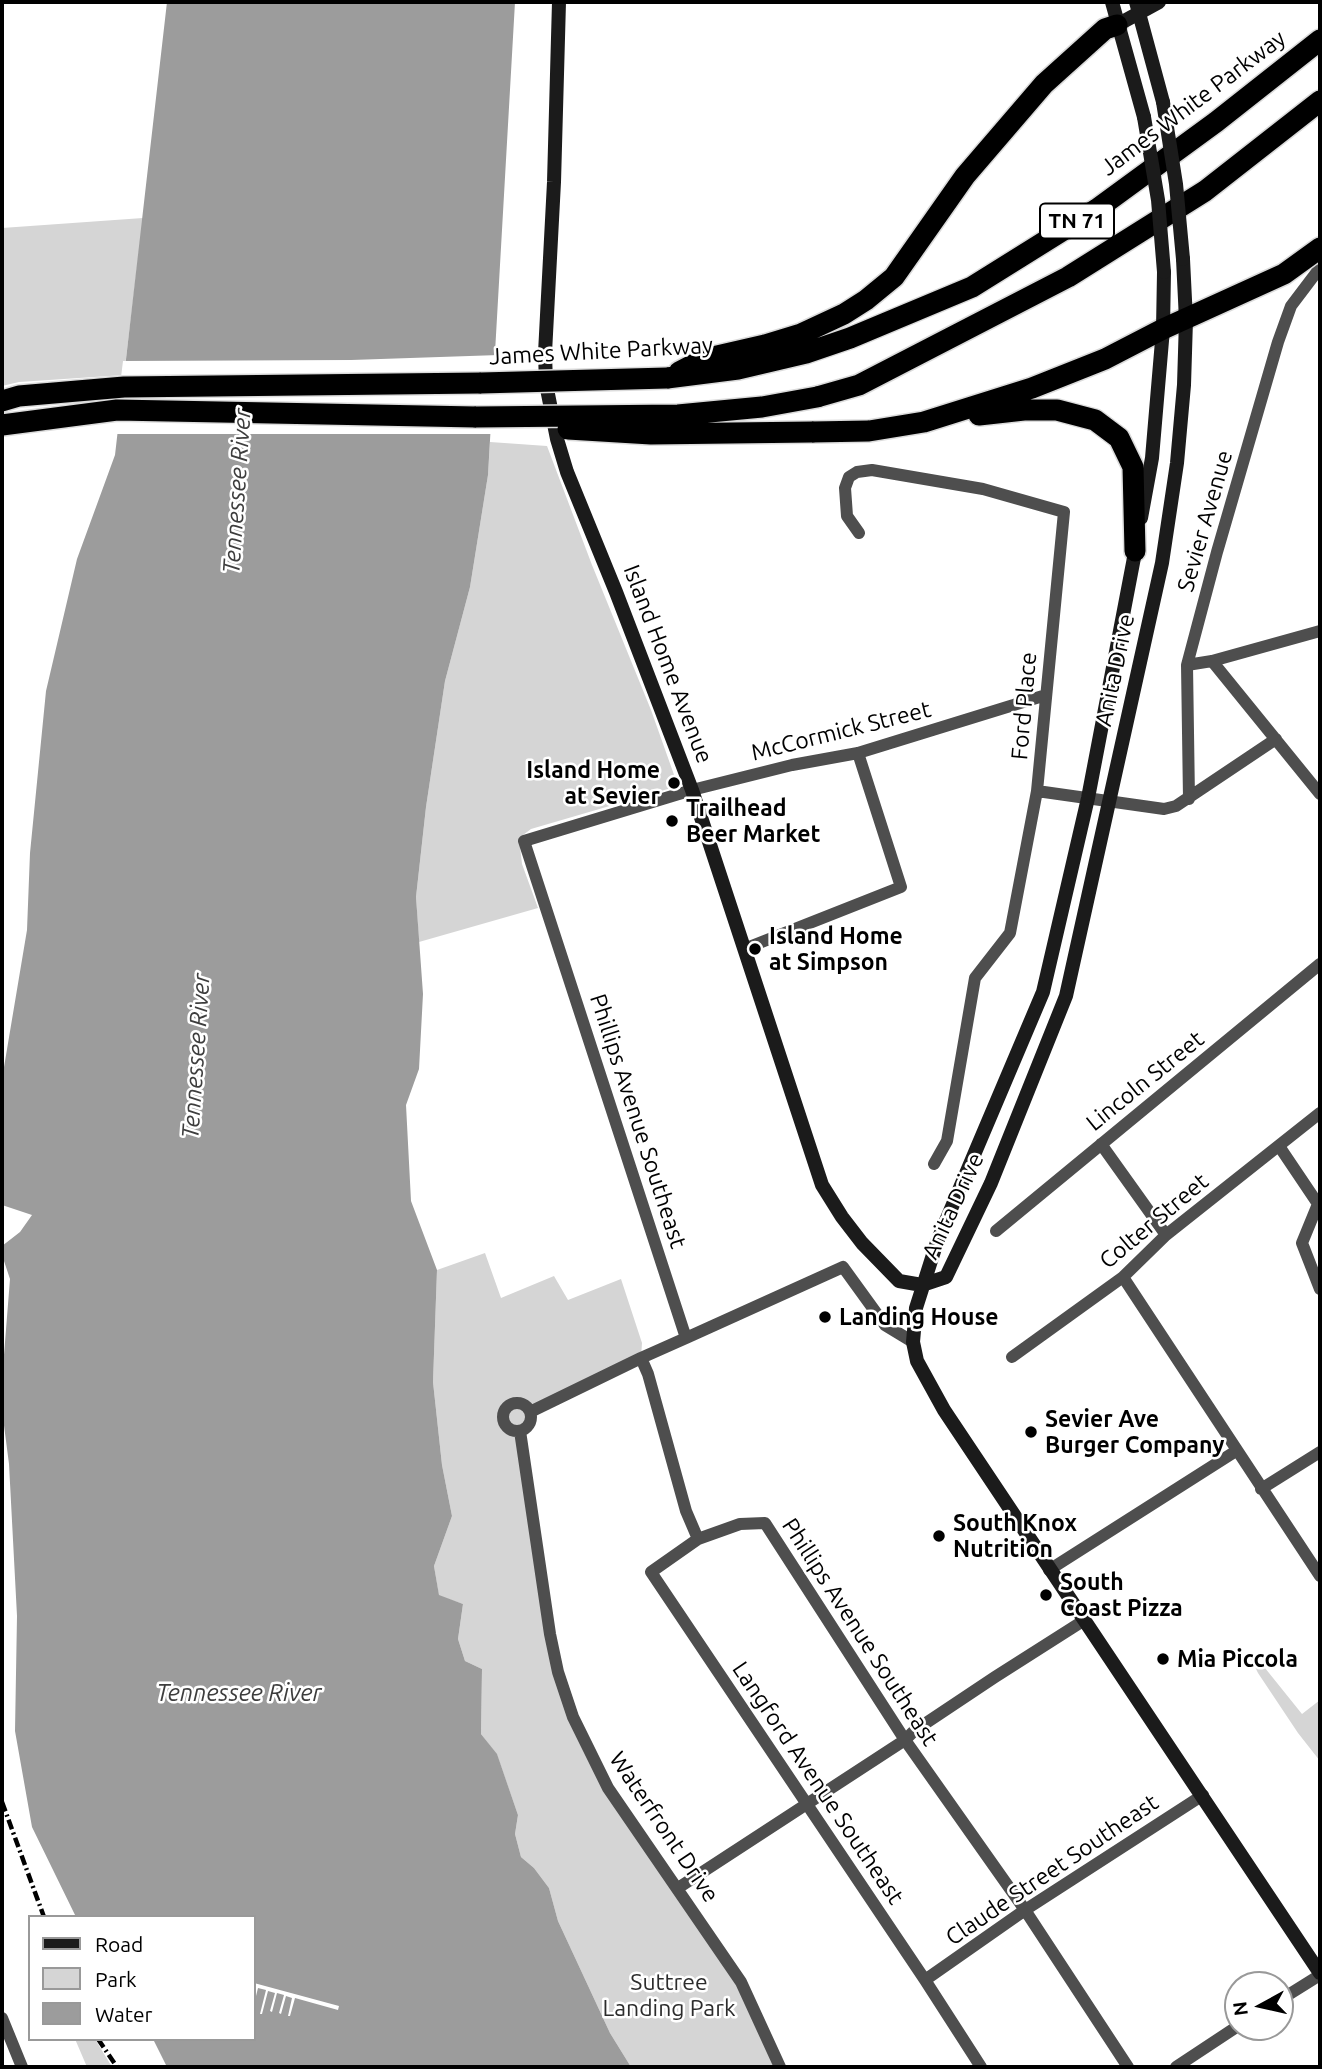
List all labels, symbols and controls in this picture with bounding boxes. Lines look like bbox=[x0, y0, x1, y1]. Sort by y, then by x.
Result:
street label: James White Parkway bbox=[1095, 24, 1291, 182]
road number: TN 71 bbox=[1040, 204, 1114, 238]
street label: James White Parkway bbox=[488, 331, 714, 371]
water label: Tennessee River bbox=[217, 407, 257, 575]
street label: Sevier Avenue bbox=[1172, 447, 1238, 595]
street label: Island Home Avenue bbox=[617, 561, 719, 767]
street label: Anita Drive bbox=[1090, 611, 1140, 729]
street label: Ford Place bbox=[1006, 651, 1042, 761]
street label: McCormick Street bbox=[748, 695, 934, 767]
place label: Island Home at Sevier bbox=[526, 756, 660, 810]
marker: Island Home at Sevier bbox=[666, 775, 682, 791]
place label: Trailhead Beer Market bbox=[686, 794, 820, 848]
marker: Trailhead Beer Market bbox=[664, 813, 680, 829]
place label: Island Home at Simpson bbox=[769, 922, 903, 976]
marker: Island Home at Simpson bbox=[747, 941, 763, 957]
water label: Tennessee River bbox=[176, 972, 216, 1140]
street label: Phillips Avenue Southeast bbox=[584, 990, 692, 1252]
street label: Lincoln Street bbox=[1081, 1025, 1209, 1137]
street label: Anita Drive bbox=[916, 1148, 990, 1264]
street label: Colter Street bbox=[1094, 1168, 1214, 1274]
place label: Landing House bbox=[839, 1303, 999, 1331]
marker: Landing House bbox=[817, 1309, 833, 1325]
place label: Sevier Ave Burger Company bbox=[1045, 1405, 1224, 1459]
marker: Sevier Ave Burger Company bbox=[1023, 1424, 1039, 1440]
place label: South Knox Nutrition bbox=[953, 1509, 1077, 1563]
street label: Phillips Avenue Southeast bbox=[776, 1513, 944, 1751]
marker: South Knox Nutrition bbox=[931, 1528, 947, 1544]
place label: South Coast Pizza bbox=[1060, 1568, 1183, 1622]
marker: South Coast Pizza bbox=[1038, 1587, 1054, 1603]
place label: Mia Piccola bbox=[1177, 1645, 1298, 1673]
marker: Mia Piccola bbox=[1155, 1651, 1171, 1667]
street label: Langford Avenue Southeast bbox=[726, 1656, 910, 1910]
water label: Tennessee River bbox=[156, 1679, 322, 1707]
street label: Waterfront Drive bbox=[603, 1746, 725, 1908]
street label: Claude Street Southeast bbox=[940, 1789, 1164, 1951]
legend bbox=[28, 1915, 256, 2041]
text: Road bbox=[95, 1932, 143, 1956]
text: Park bbox=[95, 1967, 137, 1991]
park label: Suttree Landing Park bbox=[602, 1968, 736, 2022]
north arrow bbox=[1224, 1971, 1294, 2041]
text: N bbox=[1228, 2000, 1252, 2017]
text: Water bbox=[95, 2002, 153, 2026]

